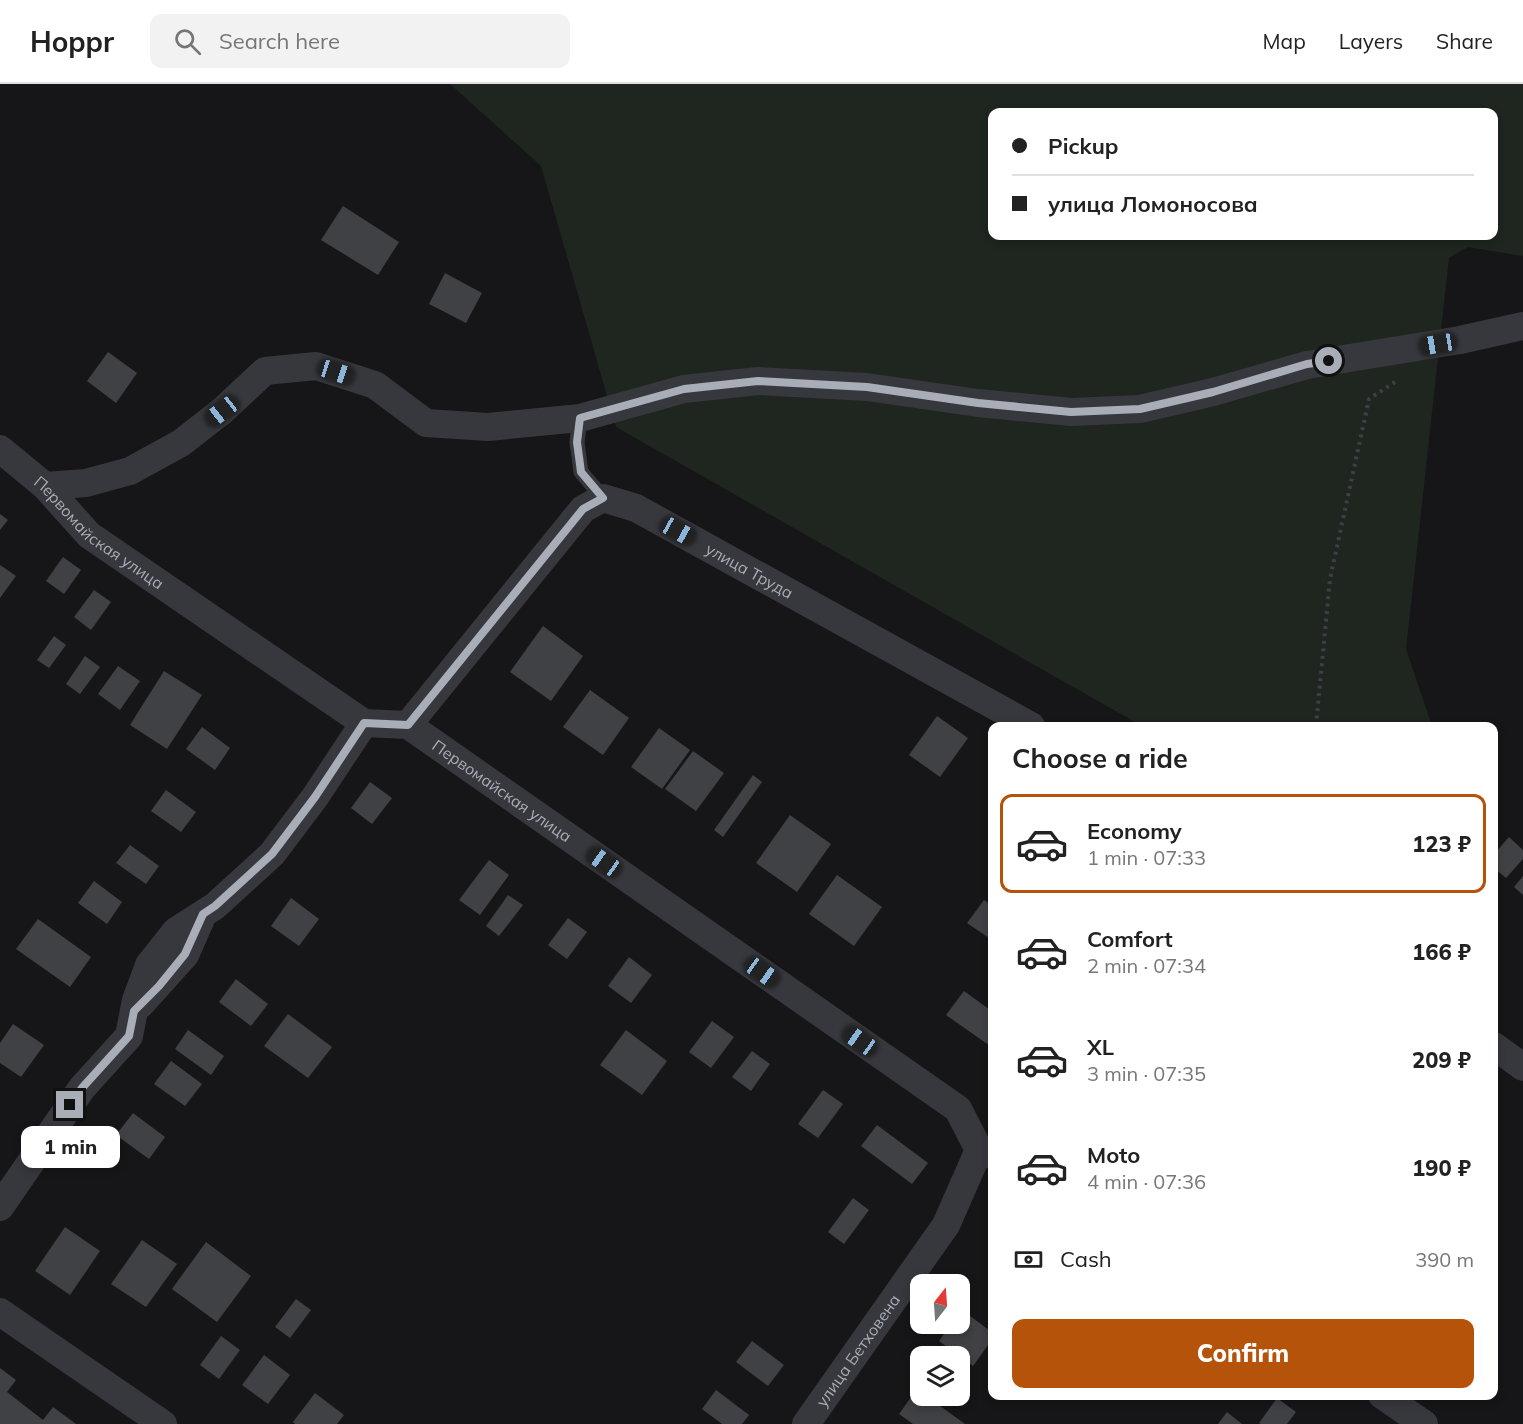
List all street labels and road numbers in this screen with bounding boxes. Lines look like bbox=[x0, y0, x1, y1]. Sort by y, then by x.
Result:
street label: Первомайская улица bbox=[30, 471, 168, 593]
street label: улица Труда bbox=[702, 538, 797, 603]
street label: Первомайская улица bbox=[429, 735, 576, 846]
street label: улица Бетховена bbox=[811, 1290, 904, 1410]

